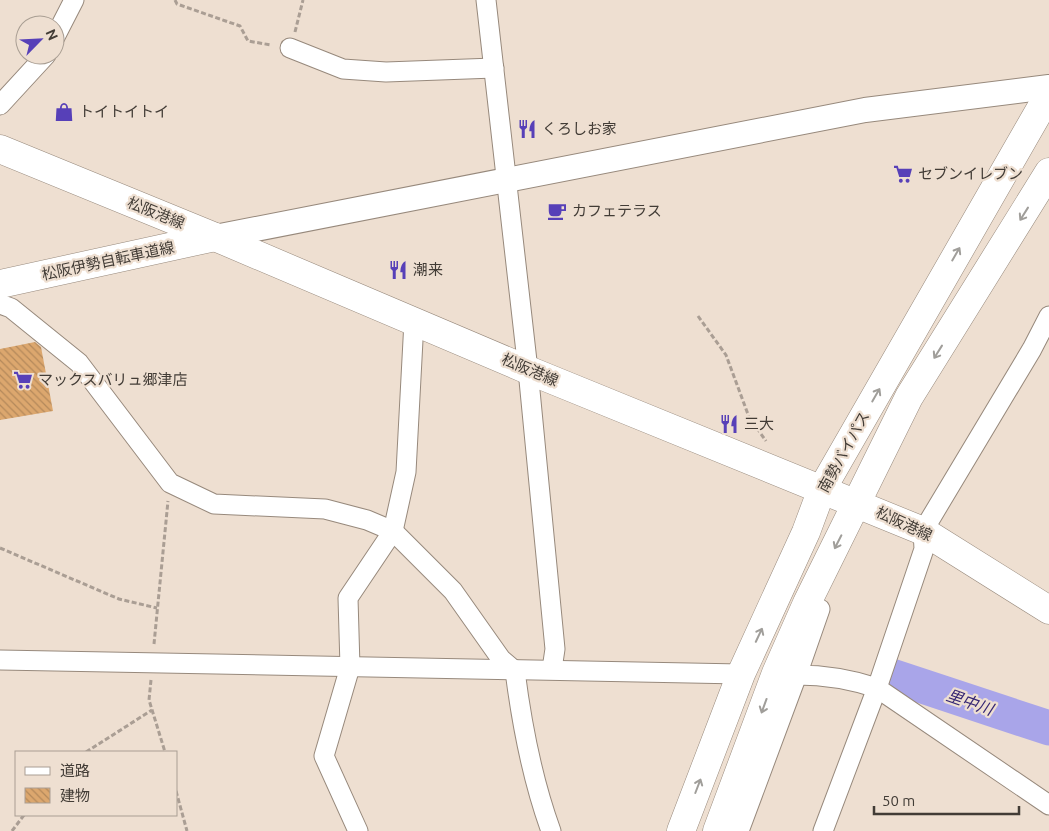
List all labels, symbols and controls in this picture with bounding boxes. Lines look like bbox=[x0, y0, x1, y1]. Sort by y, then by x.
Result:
north arrow bbox=[15, 15, 65, 65]
text: N bbox=[42, 27, 61, 43]
shop icon: トイトイトイ bbox=[53, 101, 75, 123]
place label: トイトイトイ bbox=[79, 103, 169, 120]
restaurant icon: くろしお家 bbox=[516, 118, 538, 140]
place label: くろしお家 bbox=[542, 120, 617, 137]
supermarket icon: セブンイレブン bbox=[892, 163, 914, 185]
place label: セブンイレブン bbox=[918, 165, 1023, 182]
street label: 松阪港線 bbox=[125, 193, 187, 232]
cafe icon: カフェテラス bbox=[546, 200, 568, 222]
place label: カフェテラス bbox=[572, 202, 662, 219]
one-way arrow bbox=[1019, 207, 1029, 221]
street label: 松阪伊勢自転車道線 bbox=[40, 238, 176, 283]
one-way arrow bbox=[952, 247, 962, 261]
restaurant icon: 潮来 bbox=[387, 259, 409, 281]
place label: 潮来 bbox=[413, 261, 443, 278]
one-way arrow bbox=[932, 344, 942, 358]
street label: 松阪港線 bbox=[499, 350, 561, 389]
supermarket icon: マックスバリュ郷津店 bbox=[12, 369, 34, 391]
place label: マックスバリュ郷津店 bbox=[38, 371, 188, 388]
one-way arrow bbox=[871, 388, 881, 402]
street label: 南勢バイパス bbox=[814, 408, 873, 495]
restaurant icon: 三大 bbox=[718, 413, 740, 435]
place label: 三大 bbox=[744, 415, 774, 432]
street label: 松阪港線 bbox=[873, 503, 935, 544]
one-way arrow bbox=[833, 534, 842, 549]
one-way arrow bbox=[755, 628, 765, 643]
water label: 里中川 bbox=[944, 686, 998, 719]
one-way arrow bbox=[759, 698, 768, 713]
legend bbox=[15, 751, 178, 816]
text: 道路 bbox=[60, 762, 90, 779]
one-way arrow bbox=[694, 778, 703, 794]
scale bar bbox=[874, 784, 1019, 816]
text: 建物 bbox=[60, 787, 90, 804]
text: 50 m bbox=[882, 792, 915, 809]

